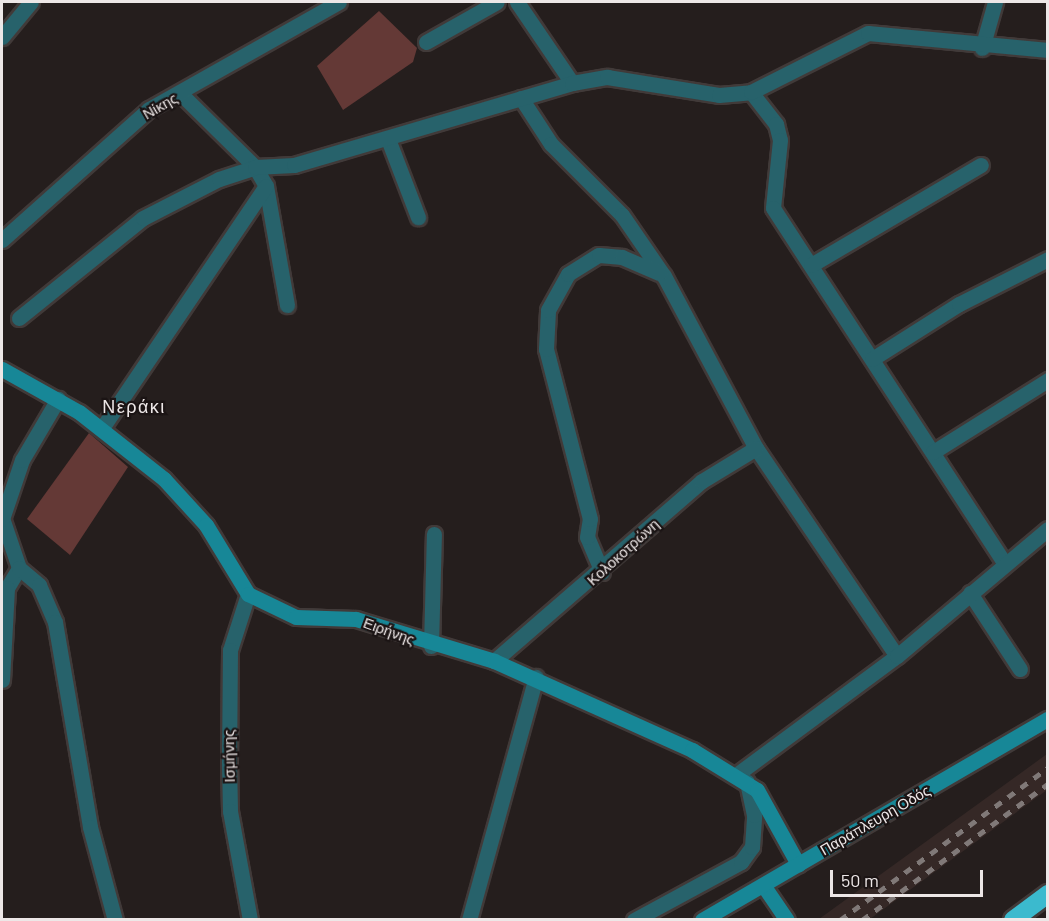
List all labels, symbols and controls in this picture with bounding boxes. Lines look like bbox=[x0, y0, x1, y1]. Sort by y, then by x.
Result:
street label: Νίκης bbox=[139, 89, 181, 123]
district label: Νεράκι bbox=[102, 395, 166, 417]
street label: Κολοκοτρώνη bbox=[583, 515, 663, 589]
street label: Ειρήνης bbox=[361, 613, 417, 649]
street label: Ισμήνης bbox=[220, 729, 238, 783]
street label: Παράπλευρη Οδός bbox=[817, 781, 933, 859]
scale bar bbox=[833, 858, 986, 896]
text: 50 m bbox=[841, 869, 879, 891]

